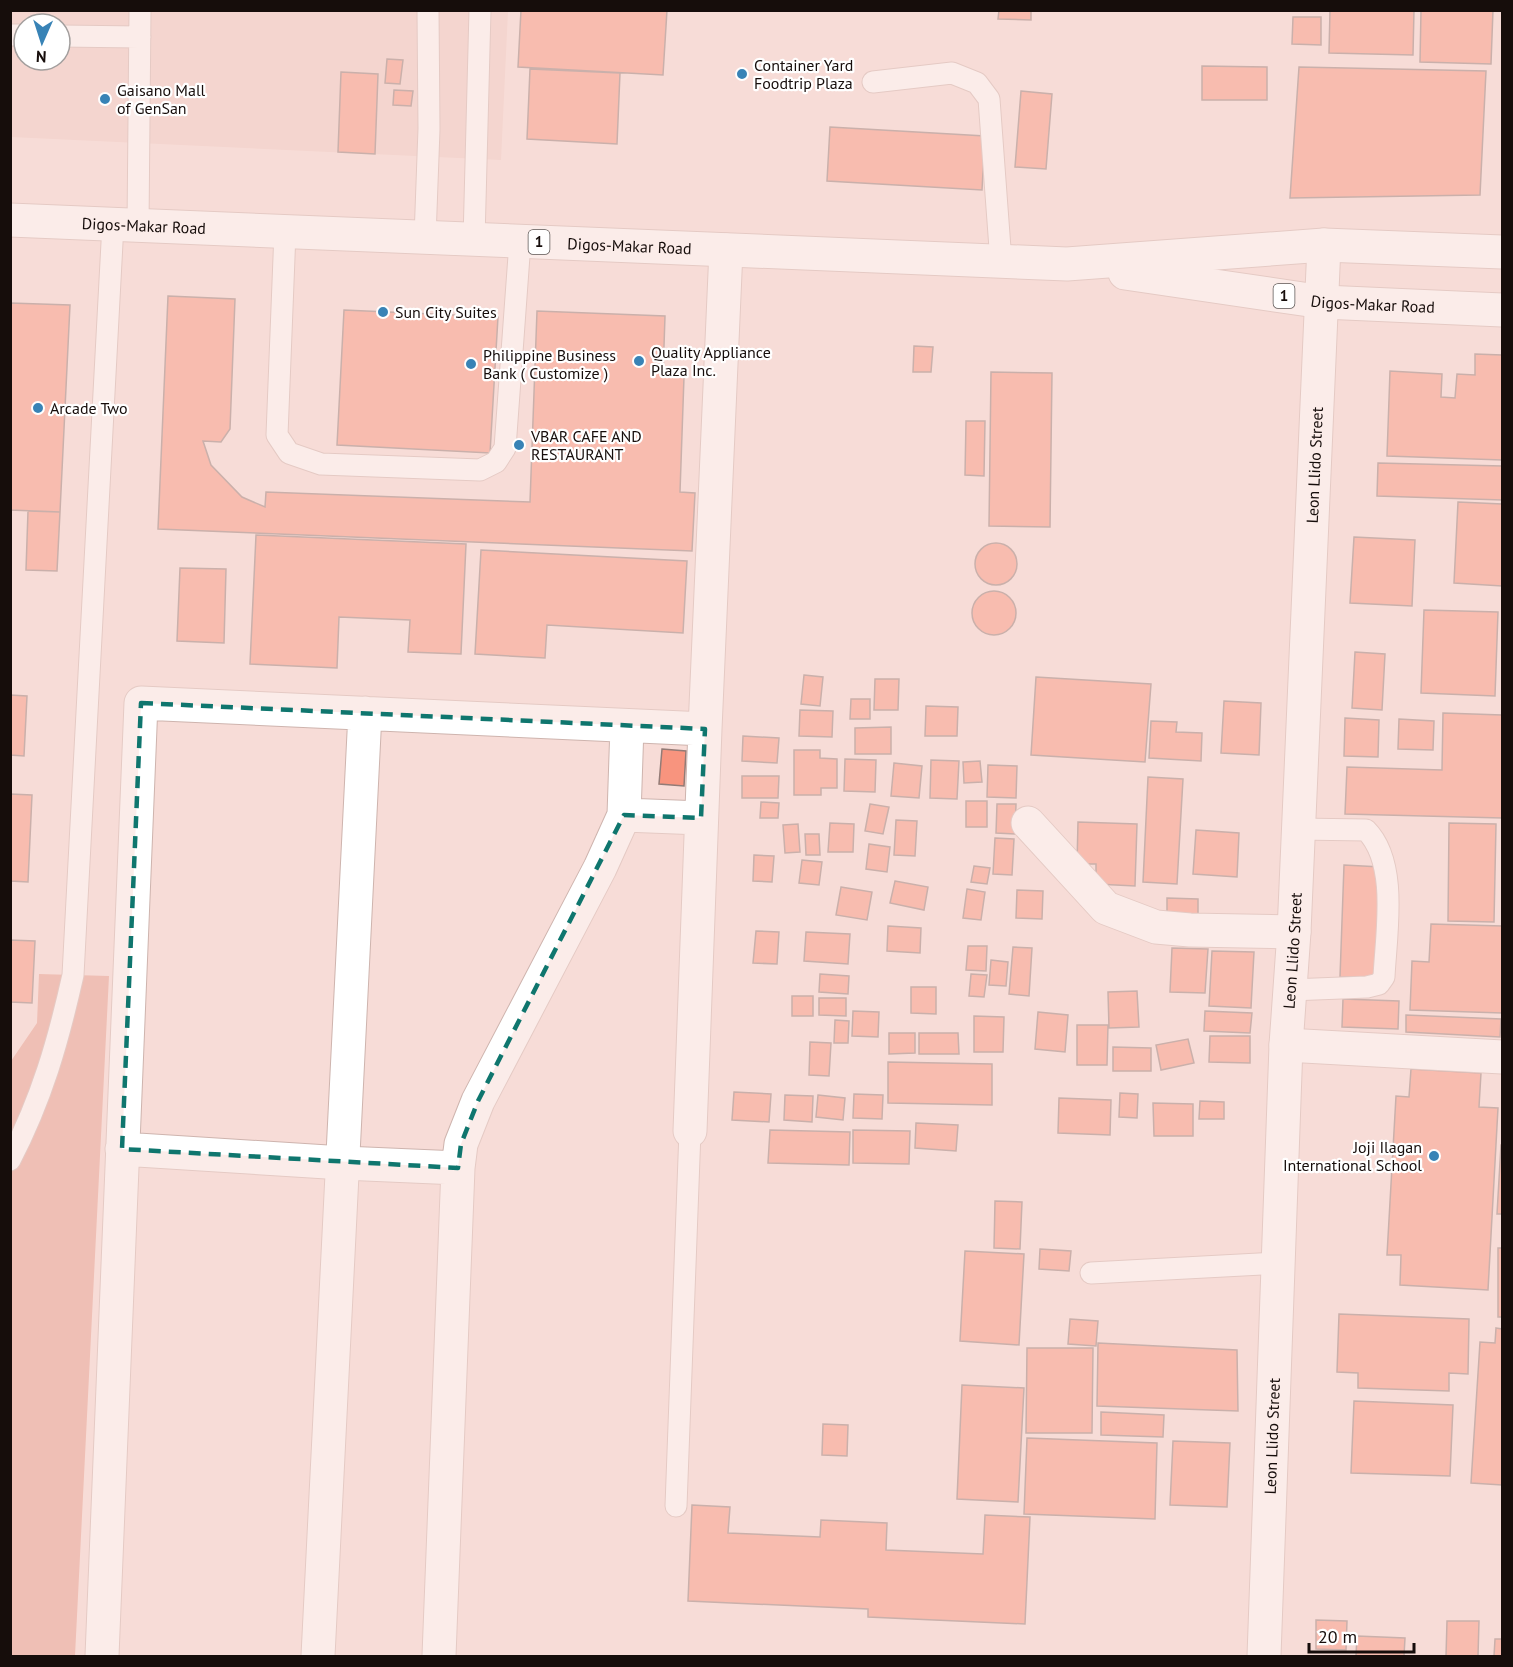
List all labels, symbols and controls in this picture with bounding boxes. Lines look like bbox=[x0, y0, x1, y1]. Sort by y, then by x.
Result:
north arrow bbox=[12, 12, 72, 72]
text: N bbox=[35, 47, 47, 67]
place label: Container Yard Foodtrip Plaza bbox=[754, 55, 853, 93]
marker: Container Yard Foodtrip Plaza bbox=[735, 67, 749, 81]
place label: Gaisano Mall of GenSan bbox=[117, 80, 206, 118]
marker: Gaisano Mall of GenSan bbox=[98, 92, 112, 106]
street label: Digos-Makar Road bbox=[81, 213, 206, 238]
road number: 1 bbox=[528, 230, 550, 254]
street label: Digos-Makar Road bbox=[567, 233, 692, 258]
road number: 1 bbox=[1274, 284, 1294, 308]
street label: Digos-Makar Road bbox=[1309, 290, 1435, 317]
place label: Sun City Suites bbox=[395, 302, 497, 322]
marker: Sun City Suites bbox=[376, 305, 390, 319]
place label: Quality Appliance Plaza Inc. bbox=[651, 342, 771, 380]
place label: Philippine Business Bank ( Customize ) bbox=[483, 345, 616, 383]
marker: Quality Appliance Plaza Inc. bbox=[632, 354, 646, 368]
marker: Philippine Business Bank ( Customize ) bbox=[464, 357, 478, 371]
place label: Arcade Two bbox=[50, 398, 127, 418]
marker: Arcade Two bbox=[31, 401, 45, 415]
street label: Leon Llido Street bbox=[1302, 406, 1327, 524]
place label: VBAR CAFE AND RESTAURANT bbox=[530, 426, 642, 464]
marker: VBAR CAFE AND RESTAURANT bbox=[512, 438, 526, 452]
street label: Leon Llido Street bbox=[1279, 891, 1306, 1009]
place label: Joji Ilagan International School bbox=[1283, 1137, 1422, 1175]
marker: Joji Ilagan International School bbox=[1427, 1149, 1441, 1163]
street label: Leon Llido Street bbox=[1260, 1377, 1284, 1495]
scale bar bbox=[1309, 1616, 1414, 1654]
text: 20 m bbox=[1318, 1625, 1357, 1648]

